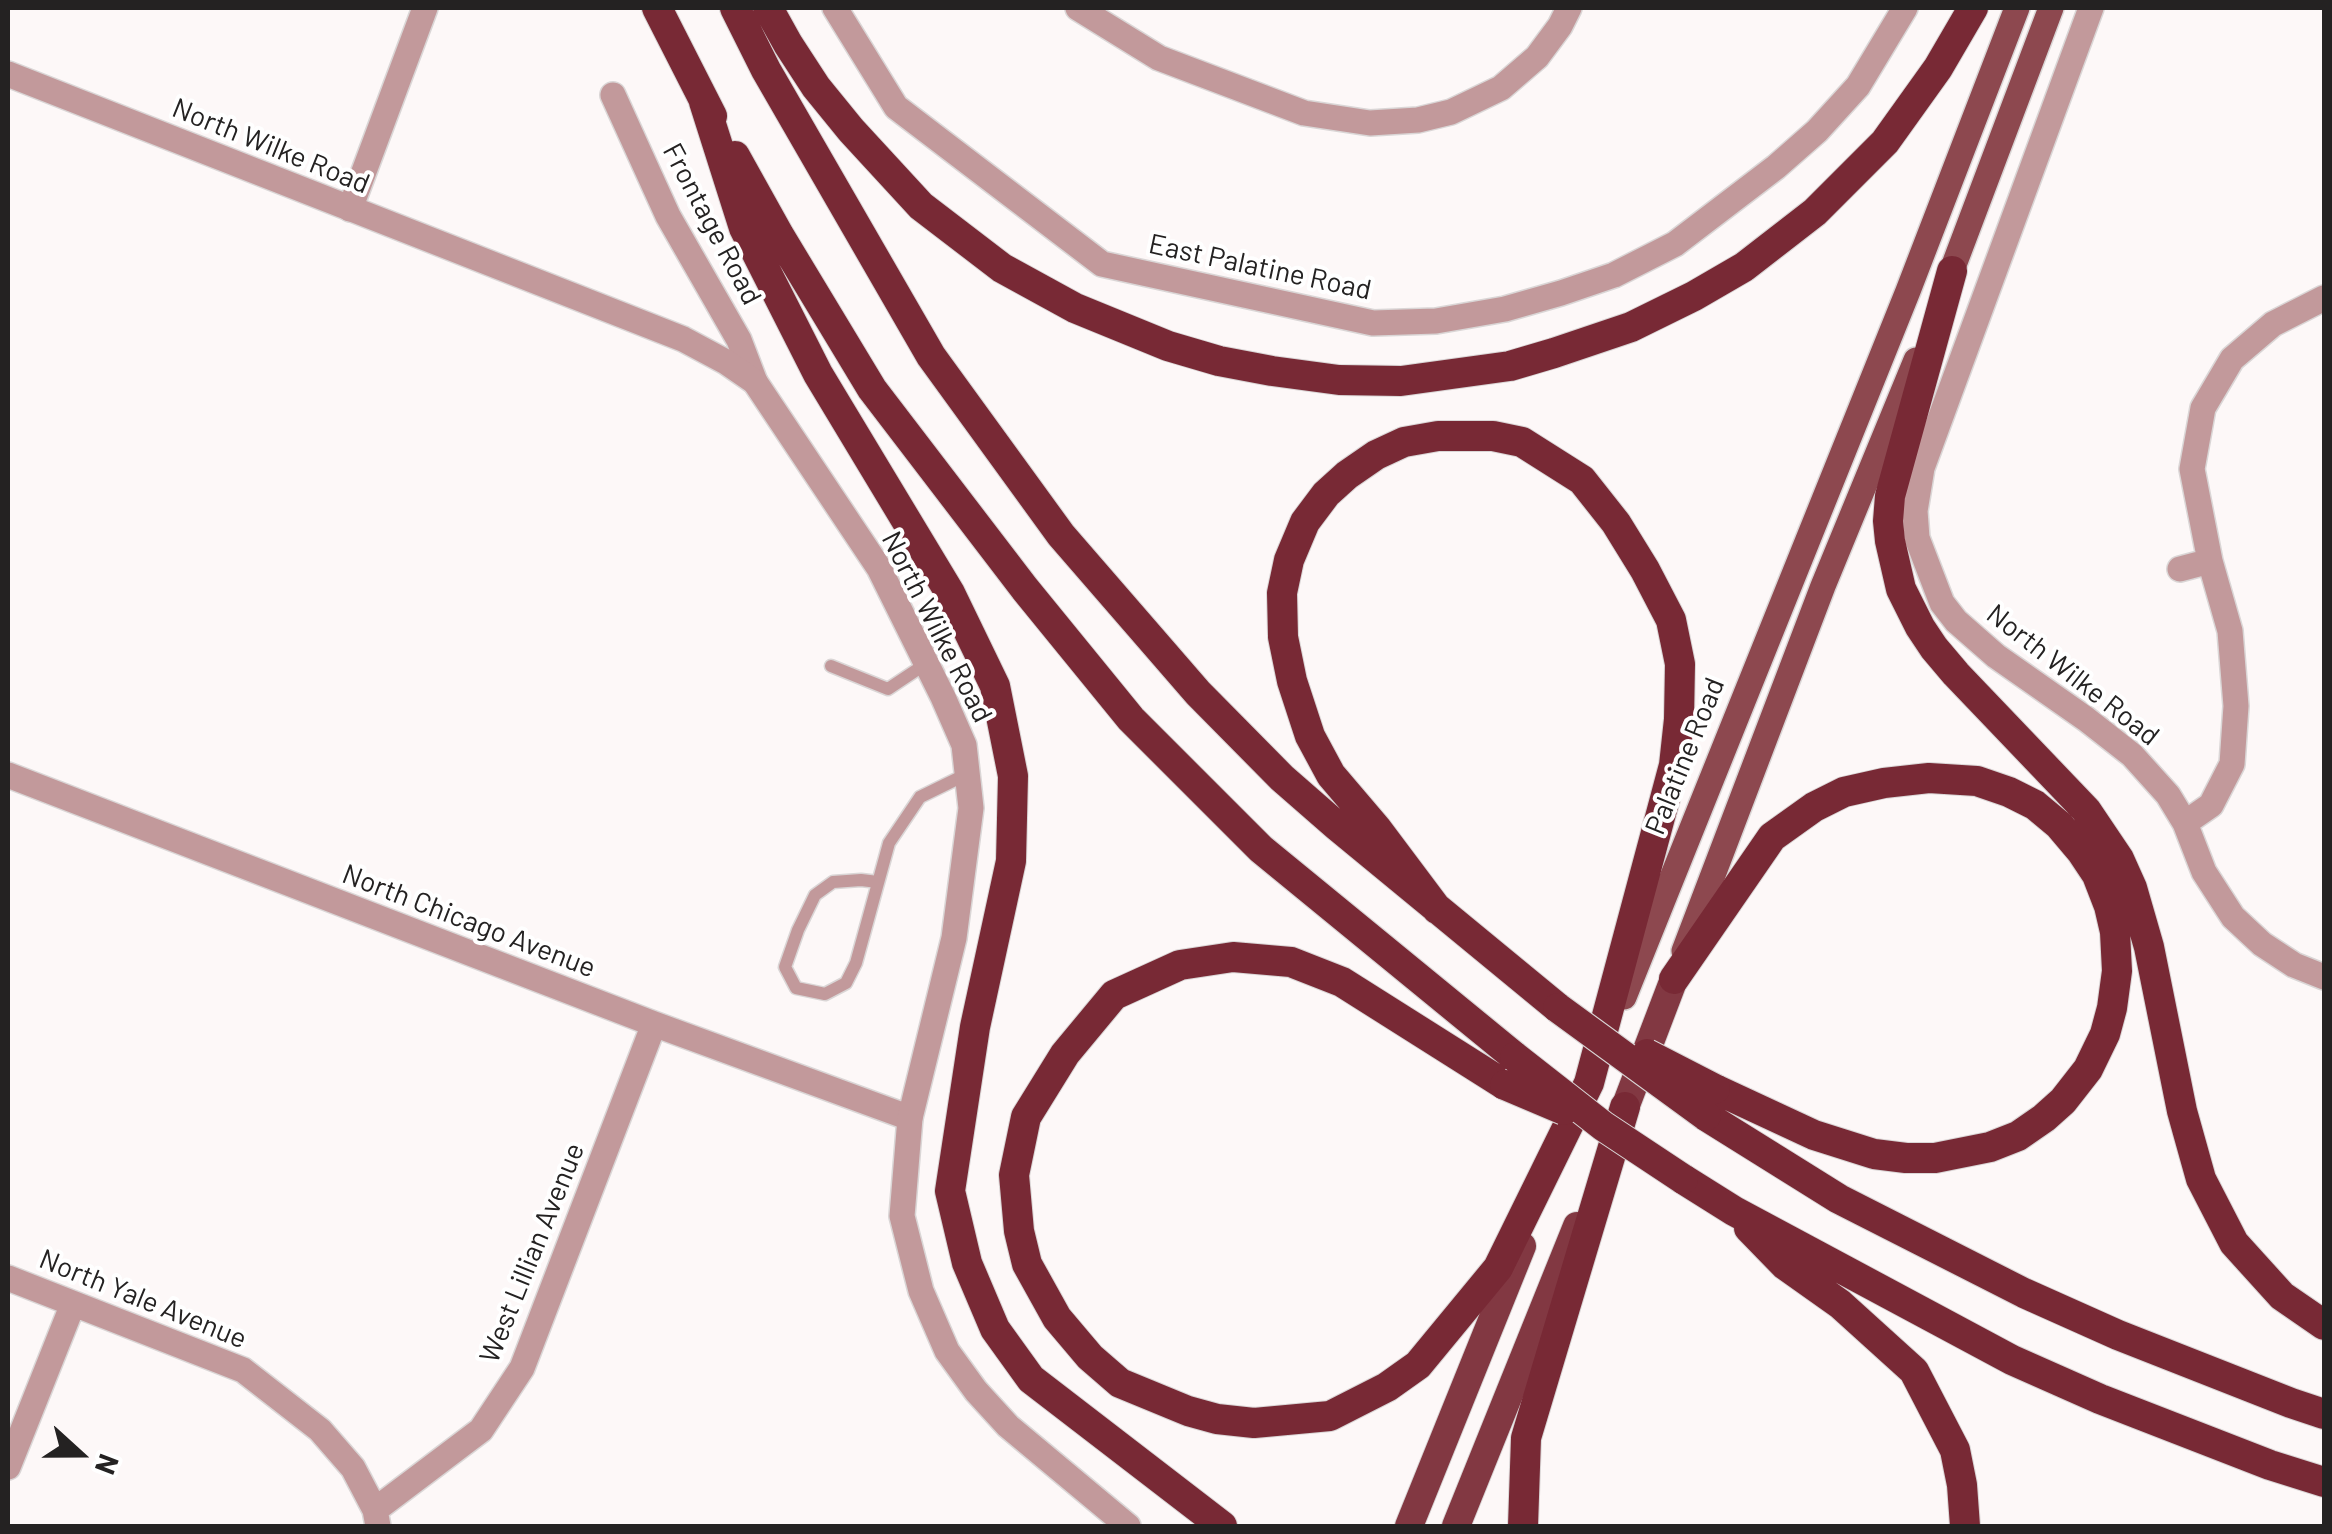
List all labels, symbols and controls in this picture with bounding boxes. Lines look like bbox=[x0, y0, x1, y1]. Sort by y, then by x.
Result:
street label: North Wilke Road bbox=[167, 91, 375, 201]
street label: Frontage Road bbox=[655, 138, 769, 310]
street label: East Palatine Road bbox=[1146, 227, 1374, 307]
street label: North Wilke Road bbox=[874, 526, 1000, 728]
street label: North Wilke Road bbox=[1980, 597, 2166, 753]
street label: Palatine Road bbox=[1638, 673, 1732, 839]
street label: North Chicago Avenue bbox=[338, 857, 600, 985]
street label: West Lillian Avenue bbox=[473, 1138, 591, 1368]
street label: North Yale Avenue bbox=[34, 1242, 252, 1356]
north arrow bbox=[30, 1404, 130, 1504]
text: N bbox=[89, 1450, 127, 1480]

